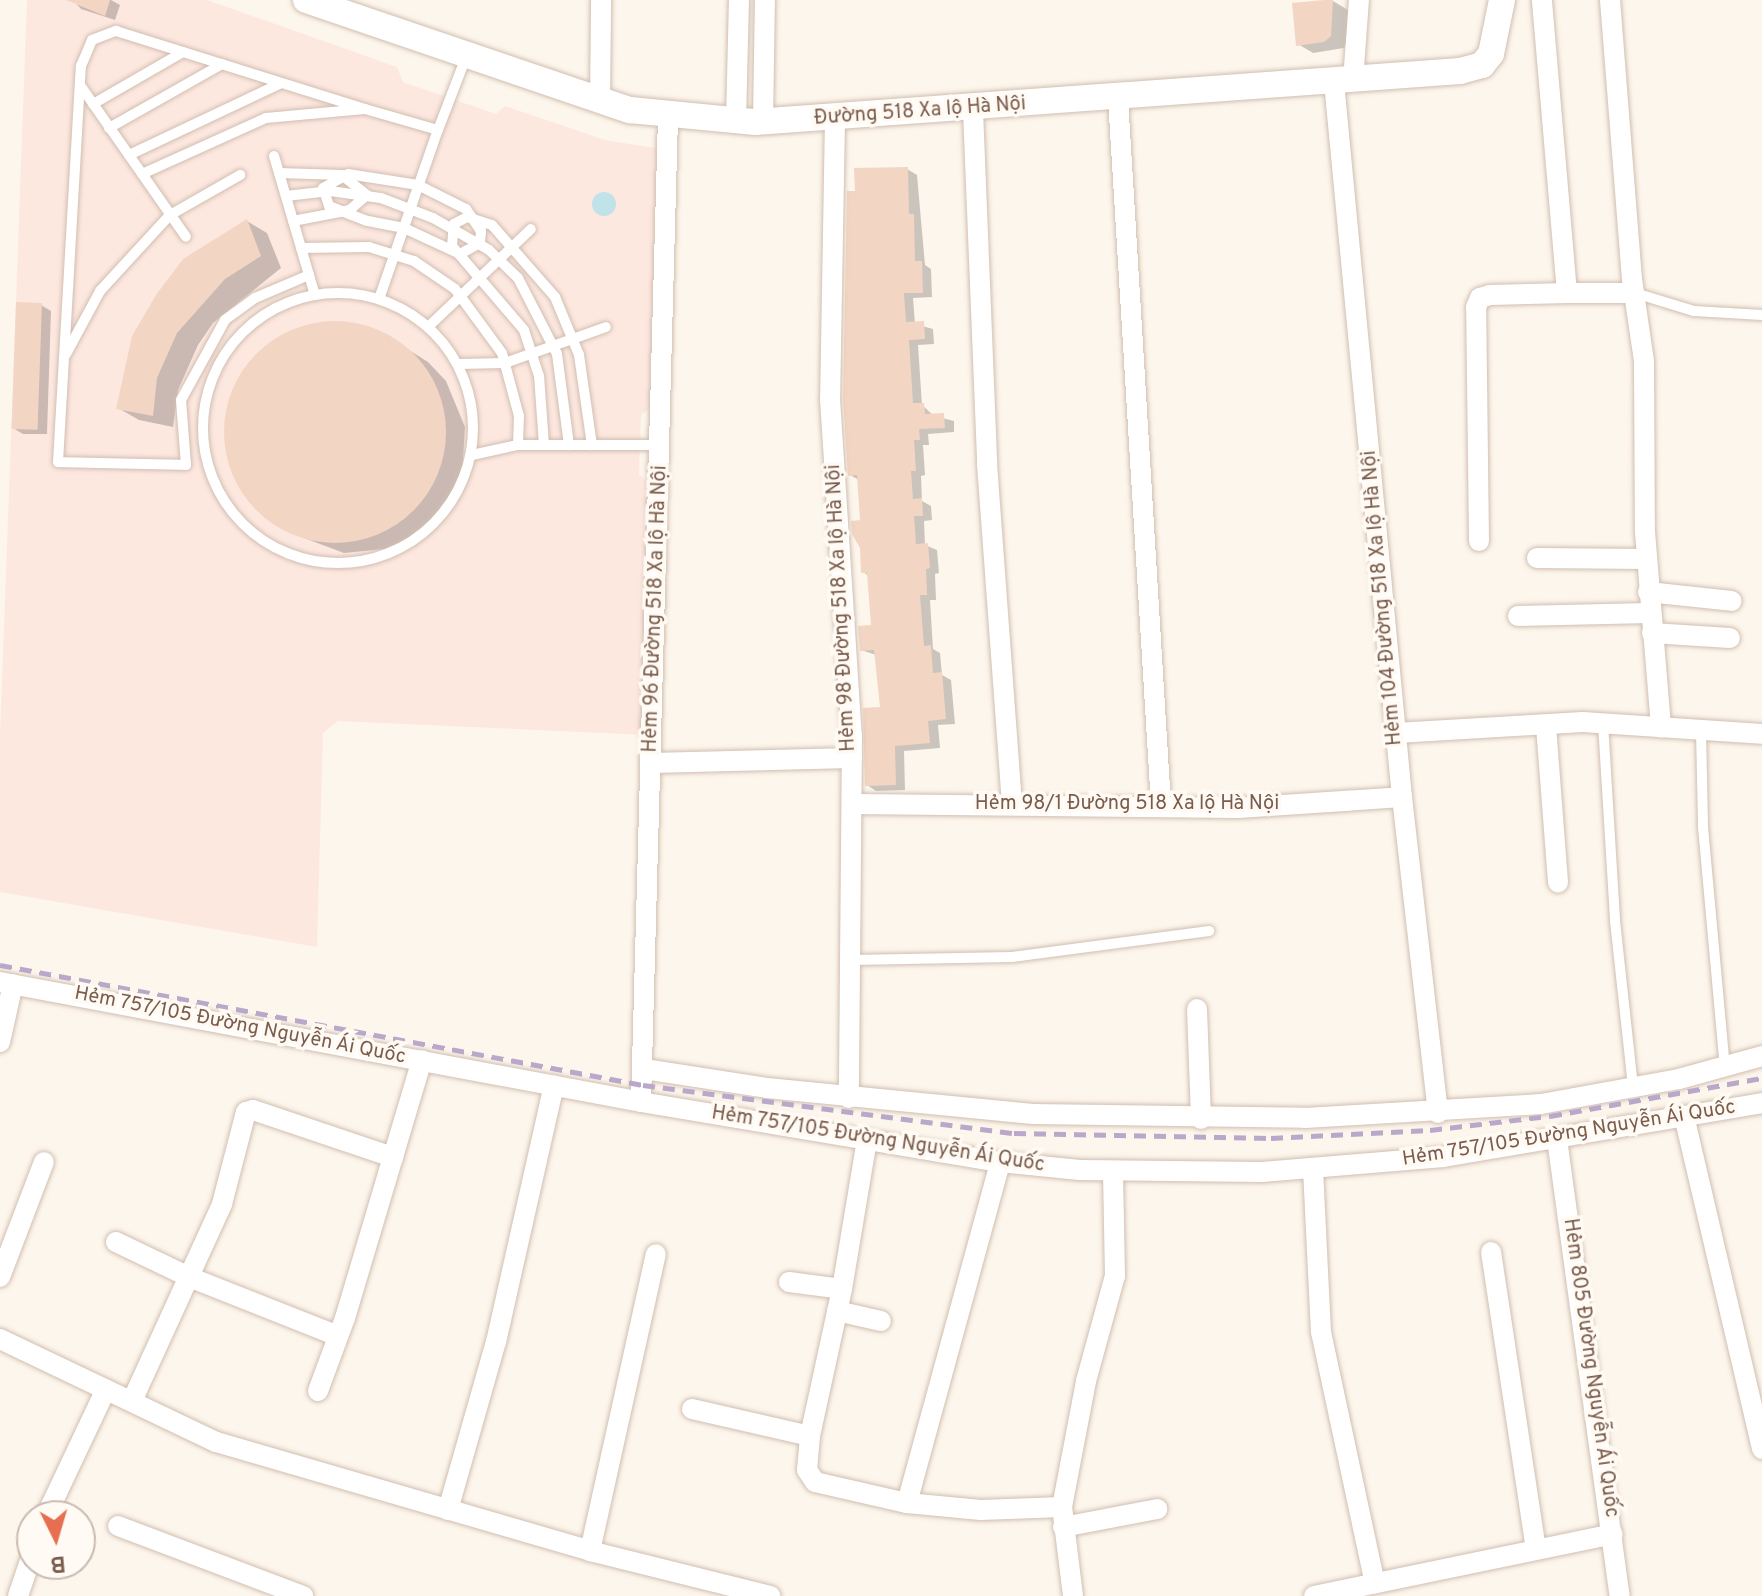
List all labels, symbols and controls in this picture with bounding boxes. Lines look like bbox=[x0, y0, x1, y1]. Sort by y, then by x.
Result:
street label: Đường 518 Xa lộ Hà Nội bbox=[813, 93, 1027, 131]
street label: Hẻm 104 Đường 518 Xa lộ Hà Nội bbox=[1358, 449, 1408, 747]
street label: Hẻm 98 Đường 518 Xa lộ Hà Nội bbox=[822, 464, 862, 752]
street label: Hẻm 96 Đường 518 Xa lộ Hà Nội bbox=[639, 465, 673, 753]
street label: Hẻm 98/1 Đường 518 Xa lộ Hà Nội bbox=[975, 792, 1279, 816]
street label: Hẻm 757/105 Đường Nguyễn Ái Quốc bbox=[71, 982, 409, 1070]
street label: Hẻm 757/105 Đường Nguyễn Ái Quốc bbox=[1400, 1096, 1738, 1172]
street label: Hẻm 757/105 Đường Nguyễn Ái Quốc bbox=[709, 1102, 1047, 1178]
street label: Hẻm 805 Đường Nguyễn Ái Quốc bbox=[1557, 1217, 1623, 1519]
north arrow bbox=[16, 1500, 96, 1580]
text: B bbox=[49, 1548, 67, 1577]

